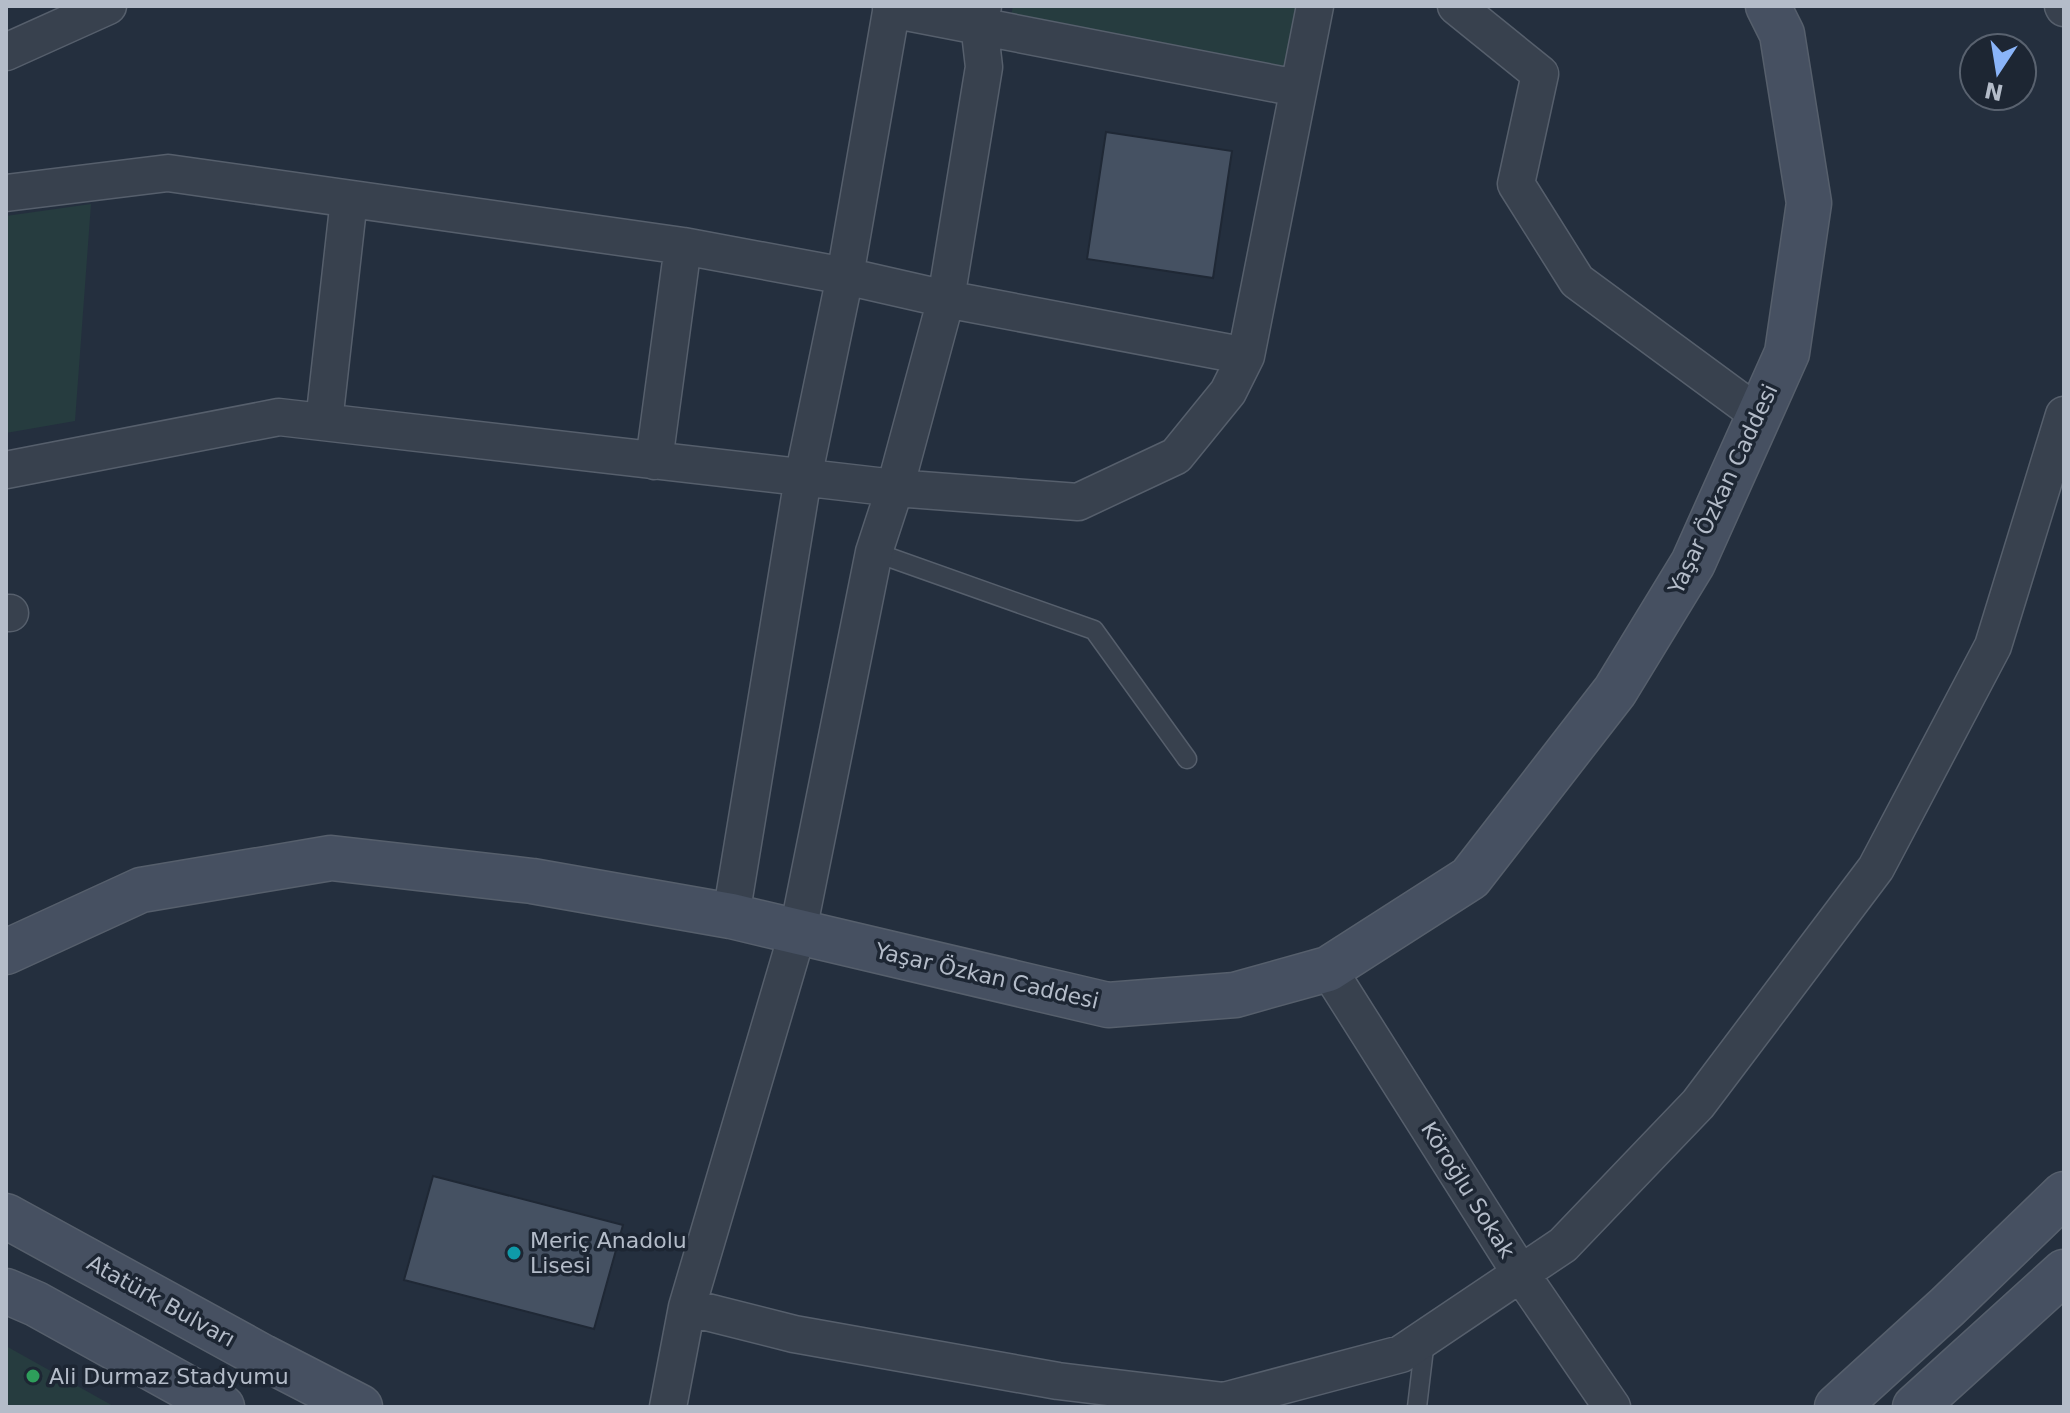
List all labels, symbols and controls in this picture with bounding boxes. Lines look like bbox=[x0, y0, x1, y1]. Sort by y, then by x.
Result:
north arrow bbox=[1958, 32, 2038, 112]
text: N bbox=[1982, 77, 2006, 105]
street label: Yaşar Özkan Caddesi bbox=[1663, 380, 1783, 599]
street label: Yaşar Özkan Caddesi bbox=[872, 938, 1101, 1014]
street label: Köroğlu Sokak bbox=[1416, 1117, 1520, 1263]
place label: Meriç Anadolu Lisesi bbox=[530, 1228, 687, 1278]
marker: Meriç Anadolu Lisesi bbox=[505, 1244, 523, 1262]
street label: Atatürk Bulvarı bbox=[83, 1250, 239, 1352]
place label: Ali Durmaz Stadyumu bbox=[49, 1364, 289, 1389]
marker: Ali Durmaz Stadyumu bbox=[24, 1367, 42, 1385]

